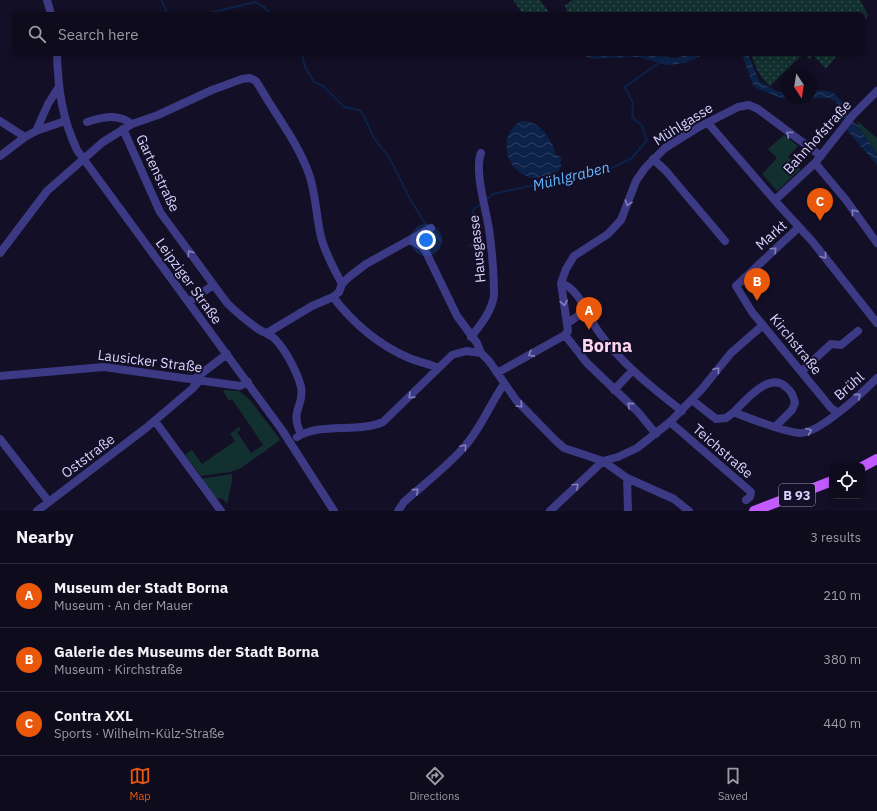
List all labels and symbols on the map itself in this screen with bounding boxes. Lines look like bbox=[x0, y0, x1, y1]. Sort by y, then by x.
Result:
north arrow bbox=[781, 68, 817, 104]
street label: Bahnhofstraße bbox=[779, 96, 855, 178]
street label: Mühlgasse bbox=[650, 98, 717, 149]
street label: Gartenstraße bbox=[132, 131, 184, 215]
one-way arrow bbox=[786, 131, 793, 138]
water label: Mühlgraben bbox=[530, 157, 612, 195]
pin: C bbox=[807, 188, 833, 221]
one-way arrow bbox=[624, 200, 633, 207]
one-way arrow bbox=[852, 209, 859, 216]
street label: Hausgasse bbox=[464, 214, 490, 284]
street label: Markt bbox=[752, 216, 791, 254]
your location bbox=[416, 230, 436, 250]
street label: Leipziger Straße bbox=[152, 235, 226, 328]
one-way arrow bbox=[769, 247, 777, 254]
one-way arrow bbox=[188, 251, 195, 258]
one-way arrow bbox=[820, 252, 827, 259]
pin: B bbox=[744, 268, 770, 301]
pin: A bbox=[576, 297, 602, 330]
one-way arrow bbox=[559, 300, 567, 306]
street label: Kirchstraße bbox=[766, 310, 826, 378]
district label: Borna bbox=[582, 334, 632, 357]
street label: Lausicker Straße bbox=[97, 346, 204, 376]
one-way arrow bbox=[528, 349, 535, 356]
one-way arrow bbox=[712, 367, 719, 375]
street label: Brühl bbox=[830, 368, 868, 404]
one-way arrow bbox=[408, 391, 416, 398]
one-way arrow bbox=[853, 394, 860, 401]
one-way arrow bbox=[515, 400, 523, 408]
one-way arrow bbox=[628, 402, 635, 409]
street label: Teichstraße bbox=[689, 420, 757, 482]
one-way arrow bbox=[805, 427, 812, 435]
street label: Oststraße bbox=[58, 430, 119, 482]
one-way arrow bbox=[460, 444, 467, 452]
one-way arrow bbox=[571, 483, 579, 491]
road number: B 93 bbox=[779, 484, 815, 506]
one-way arrow bbox=[411, 489, 419, 496]

